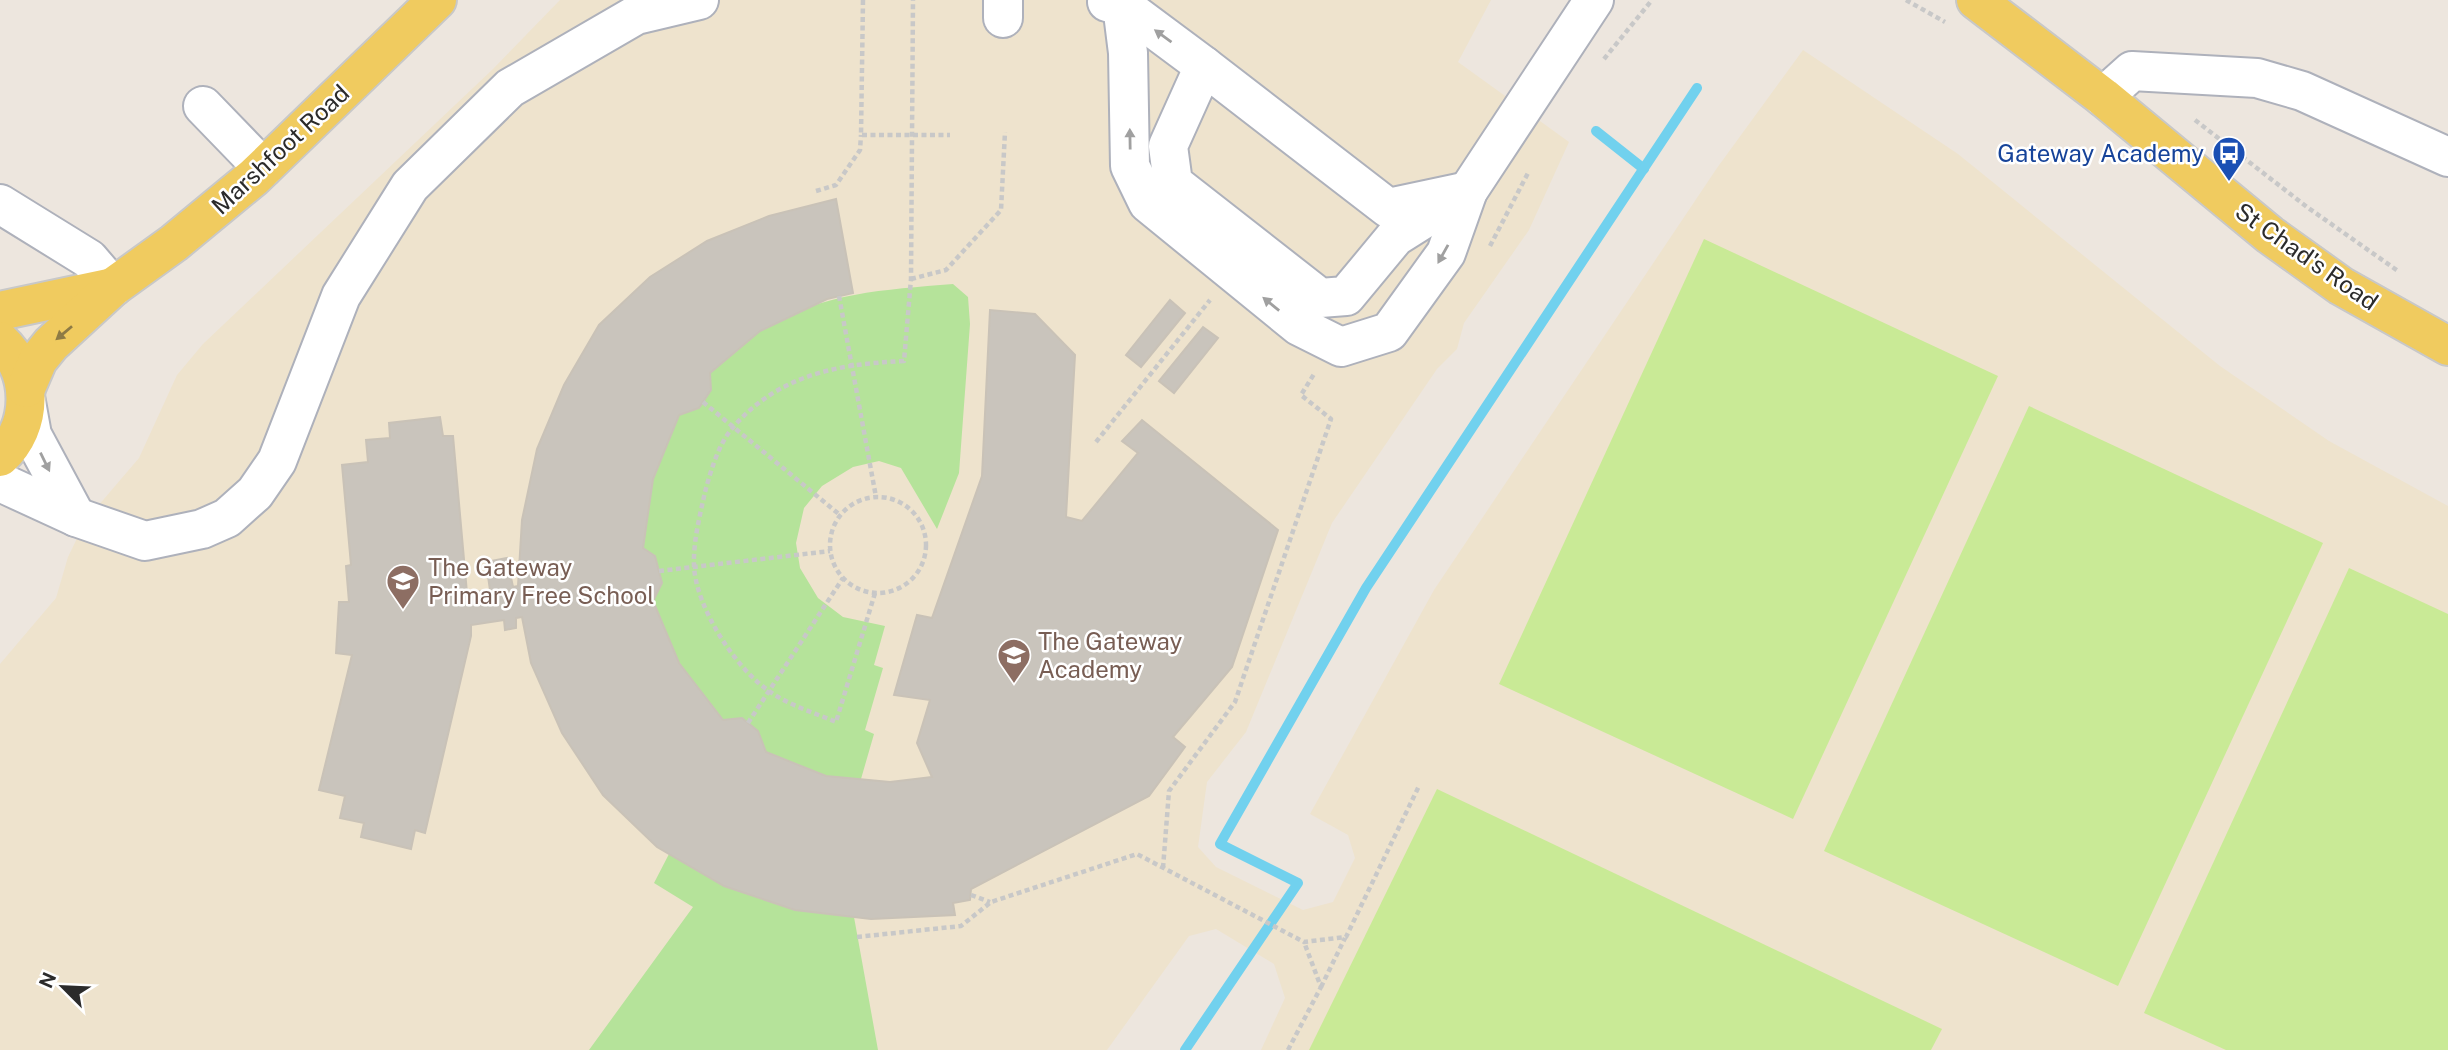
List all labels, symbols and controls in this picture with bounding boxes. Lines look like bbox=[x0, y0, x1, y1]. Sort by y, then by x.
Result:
one-way arrow bbox=[1154, 29, 1172, 43]
street label: Marshfoot Road bbox=[206, 78, 354, 220]
one-way arrow bbox=[1124, 127, 1136, 149]
bus stop icon: Gateway Academy bbox=[2210, 134, 2248, 183]
place label: Gateway Academy bbox=[1997, 139, 2204, 167]
street label: St Chad's Road bbox=[2230, 197, 2384, 315]
one-way arrow bbox=[1437, 245, 1449, 264]
one-way arrow bbox=[1263, 297, 1280, 312]
one-way arrow bbox=[55, 325, 72, 340]
one-way arrow bbox=[39, 452, 50, 472]
place label: The Gateway Primary Free School bbox=[428, 553, 655, 609]
school or university icon: The Gateway Primary Free School bbox=[384, 562, 422, 611]
place label: The Gateway Academy bbox=[1038, 627, 1182, 683]
school or university icon: The Gateway Academy bbox=[995, 636, 1033, 685]
north arrow bbox=[28, 952, 98, 1022]
text: N bbox=[34, 969, 61, 991]

